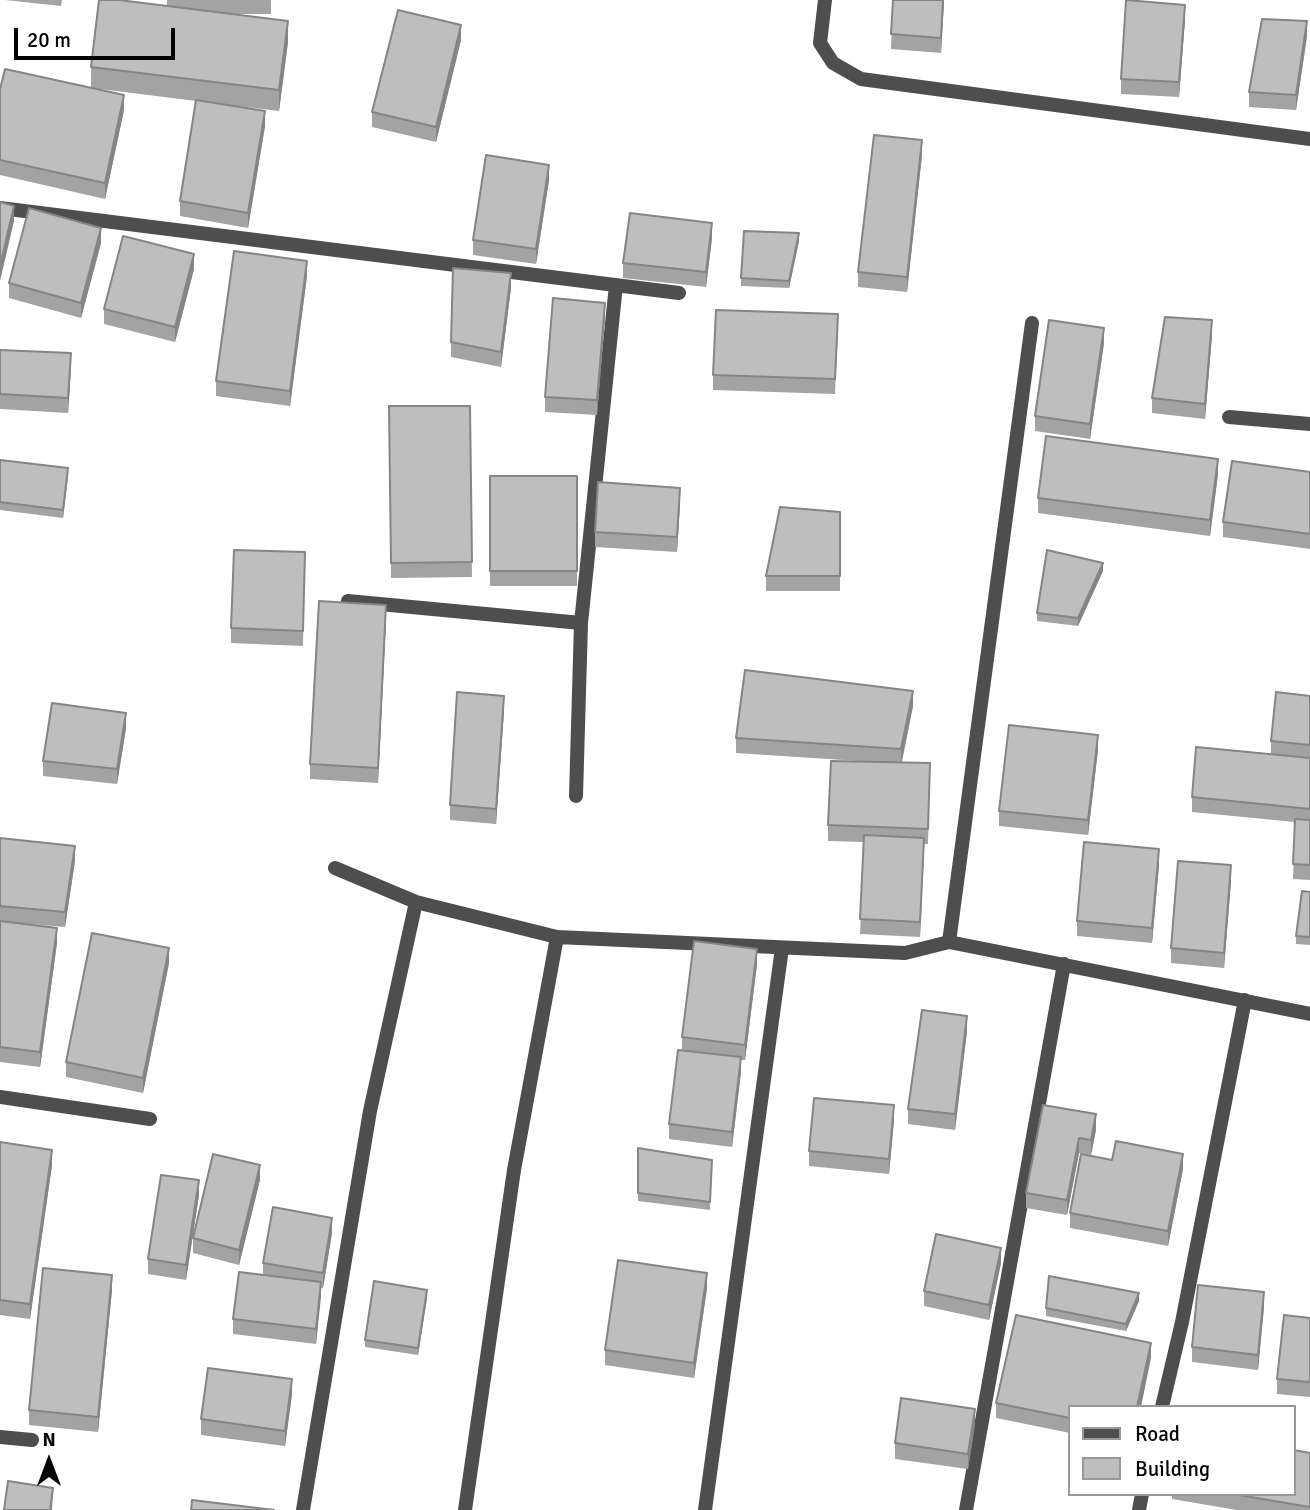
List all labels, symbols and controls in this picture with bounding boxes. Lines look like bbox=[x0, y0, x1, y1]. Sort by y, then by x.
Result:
scale bar bbox=[18, 14, 178, 58]
text: 20 m bbox=[27, 27, 71, 53]
legend bbox=[1068, 1405, 1296, 1496]
text: Road bbox=[1135, 1421, 1180, 1447]
north arrow bbox=[14, 1426, 84, 1496]
text: N bbox=[42, 1428, 56, 1452]
text: Building bbox=[1135, 1456, 1210, 1482]

